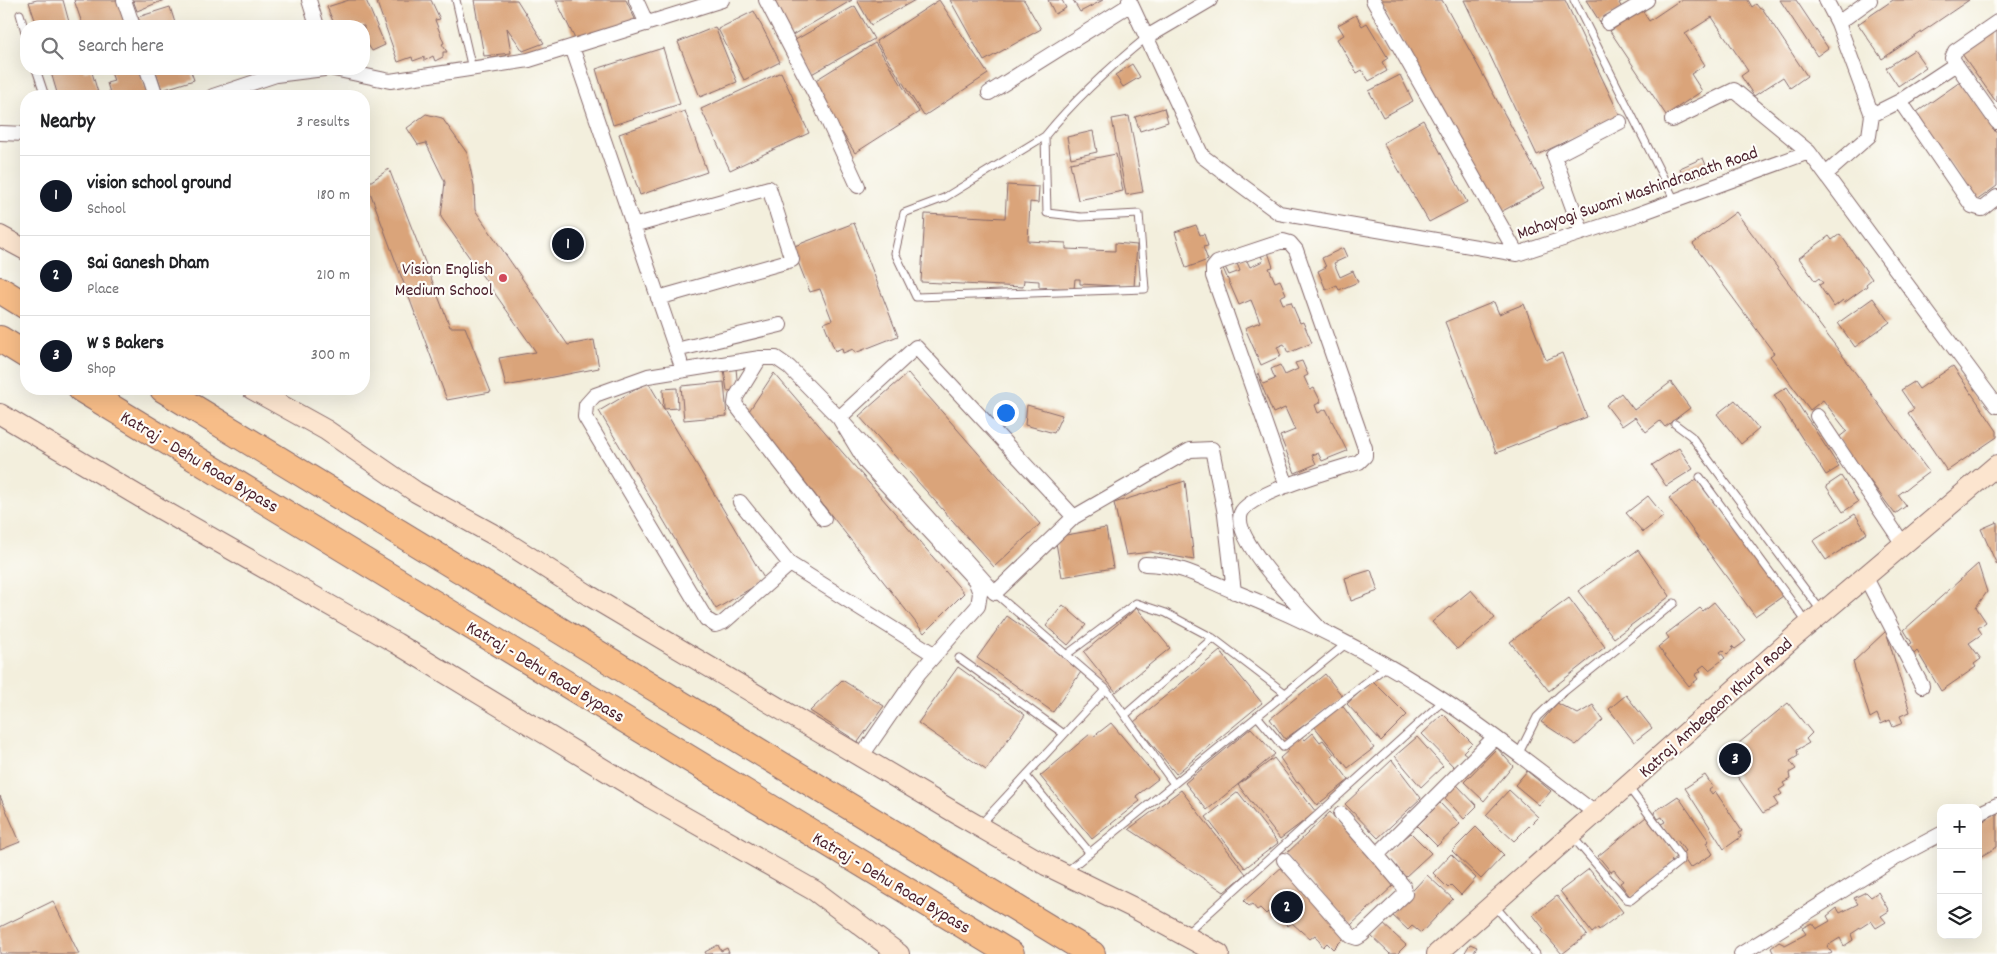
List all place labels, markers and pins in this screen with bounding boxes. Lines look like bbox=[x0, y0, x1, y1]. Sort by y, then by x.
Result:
pin: 1 bbox=[552, 225, 584, 263]
place label: Vision English Medium School bbox=[395, 258, 494, 304]
marker: Vision English Medium School bbox=[497, 272, 509, 284]
pin: 3 bbox=[1719, 740, 1751, 778]
pin: 2 bbox=[1271, 888, 1303, 926]

